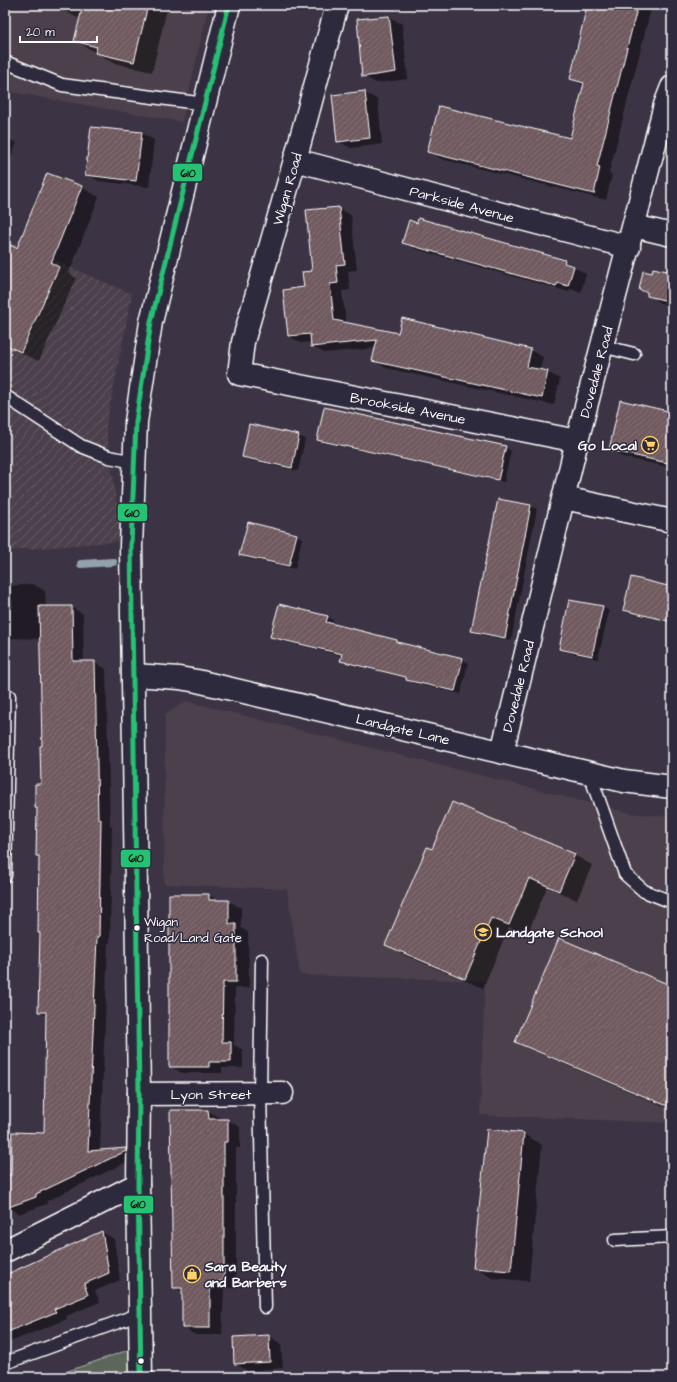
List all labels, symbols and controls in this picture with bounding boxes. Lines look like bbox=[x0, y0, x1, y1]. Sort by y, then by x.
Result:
scale bar bbox=[20, 18, 97, 44]
text: 20 m bbox=[26, 24, 55, 41]
street label: Wigan Road bbox=[268, 151, 308, 228]
line badge: 610 bbox=[172, 163, 203, 182]
text: 610 bbox=[180, 166, 196, 181]
street label: Parkside Avenue bbox=[407, 181, 517, 229]
street label: Dovedale Road bbox=[575, 324, 619, 420]
street label: Brookside Avenue bbox=[348, 388, 468, 430]
supermarket icon: Go Local bbox=[640, 435, 660, 455]
place label: Go Local bbox=[578, 436, 638, 456]
line badge: 610 bbox=[117, 503, 148, 522]
text: 610 bbox=[124, 506, 140, 521]
street label: Dovedale Road bbox=[498, 638, 540, 734]
street label: Landgate Lane bbox=[354, 709, 452, 751]
line badge: 610 bbox=[120, 849, 151, 868]
text: 610 bbox=[128, 851, 144, 866]
place label: Wigan Road/Land Gate bbox=[144, 913, 242, 947]
school or university icon: Landgate School bbox=[473, 922, 493, 942]
marker: Wigan Road/Land Gate bbox=[132, 923, 142, 933]
place label: Landgate School bbox=[496, 923, 604, 944]
street label: Lyon Street bbox=[170, 1085, 252, 1105]
line badge: 610 bbox=[123, 1195, 154, 1214]
text: 610 bbox=[130, 1197, 146, 1212]
place label: Sara Beauty and Barbers bbox=[204, 1257, 287, 1293]
shop icon: Sara Beauty and Barbers bbox=[182, 1264, 202, 1284]
unlabelled marker bbox=[136, 1356, 146, 1366]

